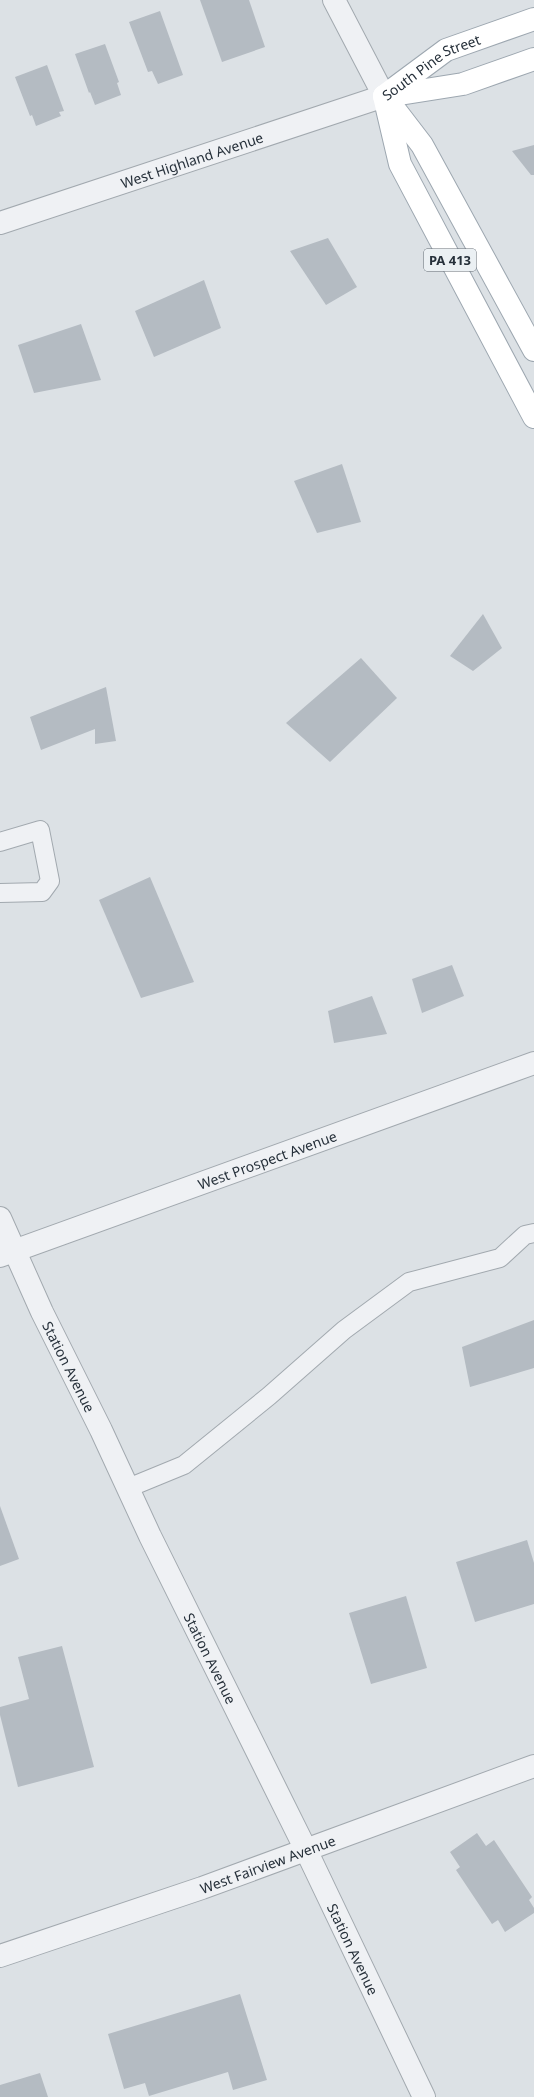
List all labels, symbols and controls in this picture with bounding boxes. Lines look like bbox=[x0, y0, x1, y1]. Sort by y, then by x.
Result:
street label: South Pine Street bbox=[378, 29, 483, 104]
street label: West Highland Avenue bbox=[118, 127, 266, 192]
road number: PA 413 bbox=[424, 249, 476, 271]
street label: West Prospect Avenue bbox=[195, 1126, 339, 1193]
street label: Station Avenue bbox=[39, 1318, 100, 1415]
street label: Station Avenue bbox=[180, 1609, 241, 1707]
street label: West Fairview Avenue bbox=[197, 1830, 338, 1897]
street label: Station Avenue bbox=[323, 1900, 383, 1998]

